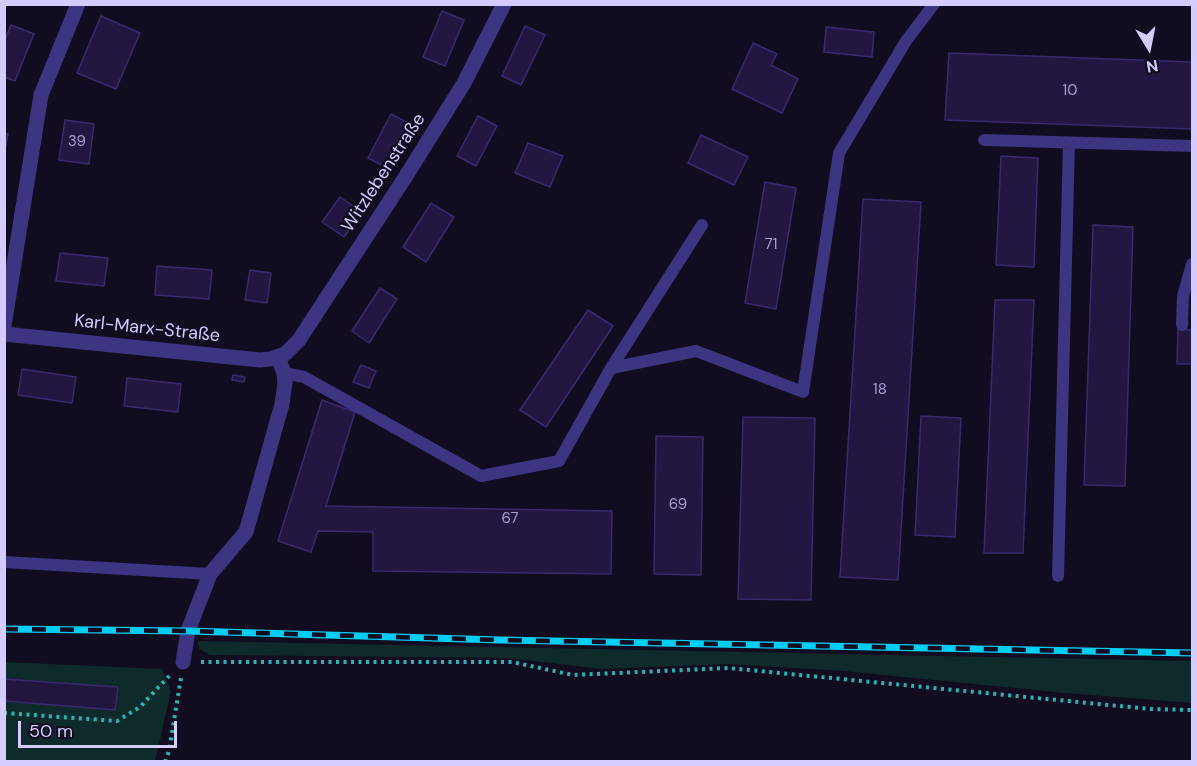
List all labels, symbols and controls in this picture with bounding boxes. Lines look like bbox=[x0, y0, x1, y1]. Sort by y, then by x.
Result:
north arrow bbox=[1119, 18, 1179, 78]
text: N bbox=[1145, 55, 1160, 78]
house number: 10 bbox=[1063, 82, 1077, 100]
street label: Witzlebenstraße bbox=[338, 110, 430, 236]
house number: 39 bbox=[68, 133, 86, 151]
house number: 71 bbox=[765, 236, 777, 254]
street label: Karl-Marx-Straße bbox=[73, 311, 221, 347]
house number: 18 bbox=[873, 381, 887, 399]
house number: 69 bbox=[669, 496, 687, 514]
house number: 67 bbox=[501, 510, 519, 528]
scale bar bbox=[21, 709, 180, 747]
text: 50 m bbox=[29, 719, 73, 743]

